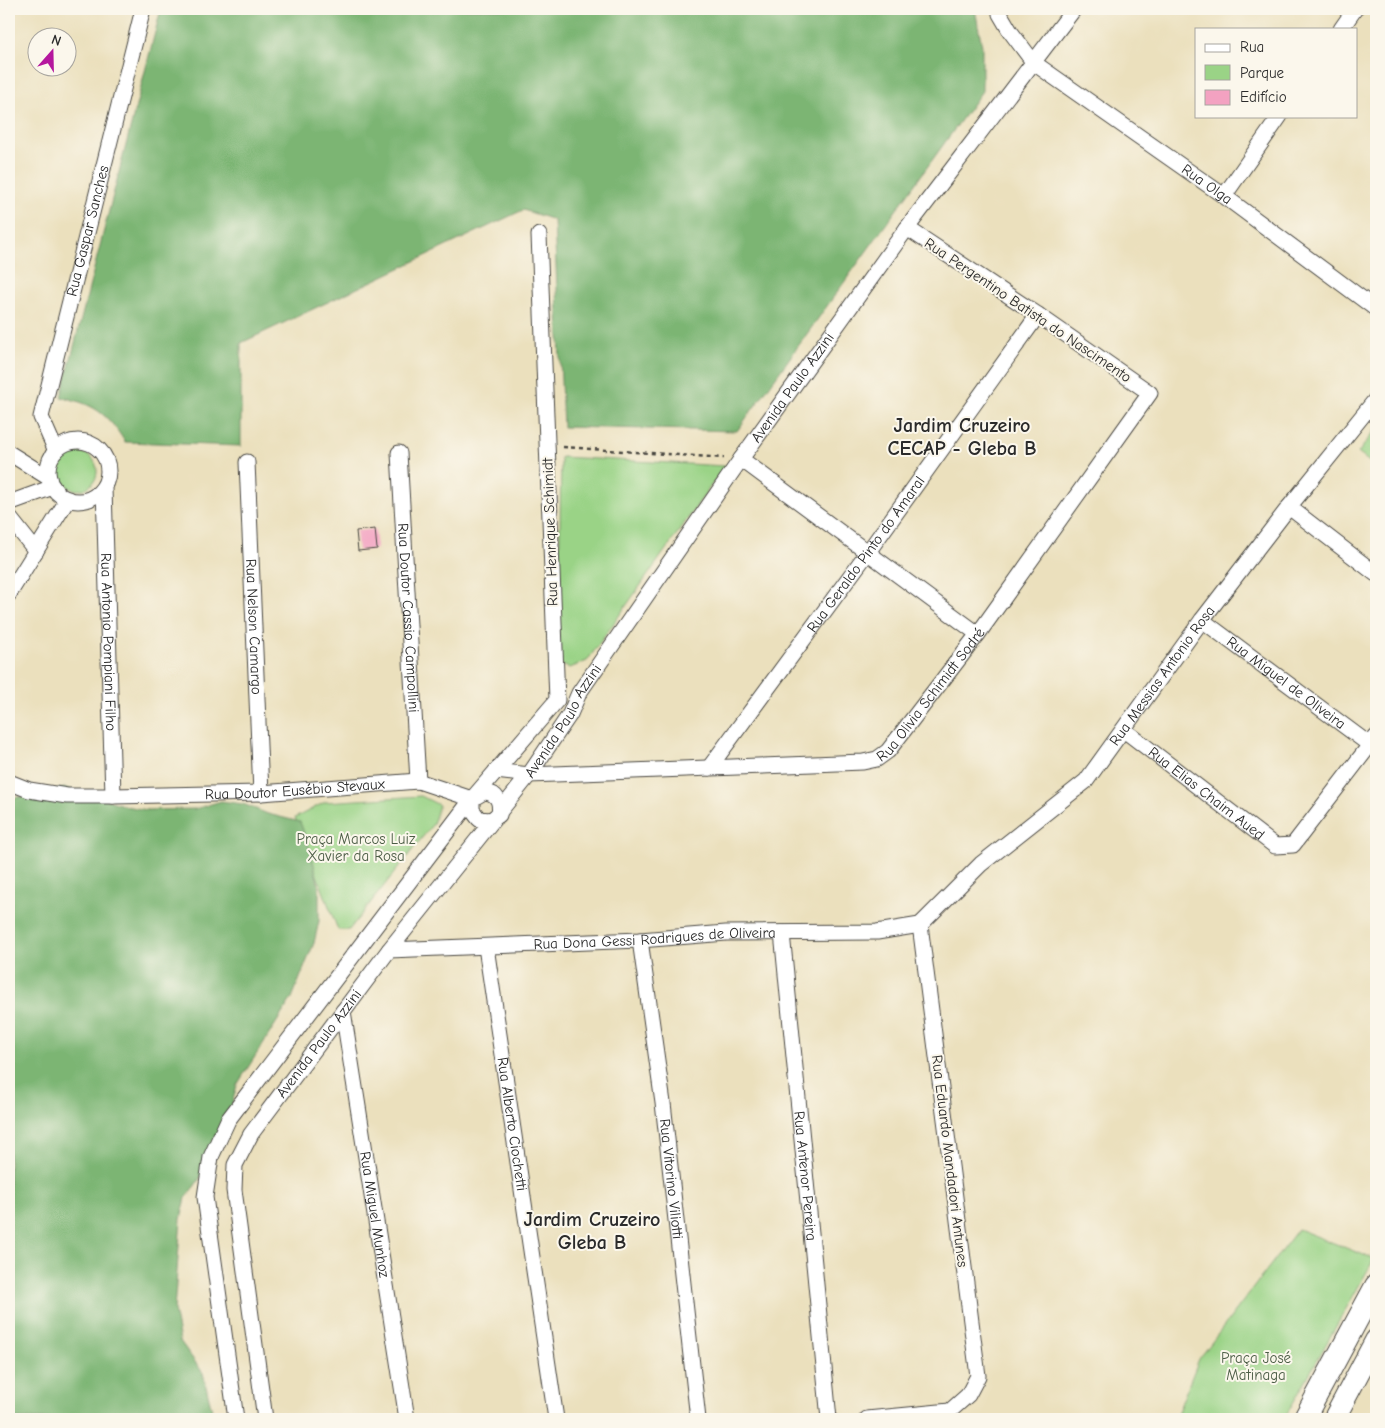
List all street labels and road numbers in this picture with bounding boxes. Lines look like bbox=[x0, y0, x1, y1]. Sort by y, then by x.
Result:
street label: Rua Olga bbox=[1178, 160, 1236, 208]
street label: Rua Gaspar Sanches bbox=[63, 164, 113, 298]
street label: Rua Pergentino Batista do Nascimento bbox=[921, 234, 1135, 386]
street label: Avenida Paulo Azzini bbox=[747, 329, 838, 446]
street label: Rua Henrique Schimidt bbox=[538, 457, 562, 606]
street label: Rua Geraldo Pinto do Amaral bbox=[803, 473, 928, 636]
street label: Rua Doutor Cassio Campollini bbox=[394, 522, 423, 713]
street label: Rua Antonio Pompiani Filho bbox=[97, 553, 120, 731]
street label: Rua Nelson Camargo bbox=[242, 559, 266, 695]
street label: Rua Messias Antonio Rosa bbox=[1105, 602, 1219, 749]
street label: Rua Olivia Schimidt Sodré bbox=[873, 624, 989, 765]
street label: Rua Miguel de Oliveira bbox=[1223, 632, 1349, 733]
street label: Avenida Paulo Azzini bbox=[521, 661, 605, 781]
street label: Rua Elias Chaim Aued bbox=[1145, 743, 1268, 844]
street label: Rua Doutor Eusébio Stevaux bbox=[205, 775, 386, 803]
street label: Rua Dona Gessi Rodrigues de Oliveira bbox=[533, 924, 776, 953]
street label: Avenida Paulo Azzini bbox=[272, 986, 365, 1101]
street label: Rua Eduardo Mandadori Antunes bbox=[928, 1054, 972, 1268]
street label: Rua Alberto Ciochetti bbox=[493, 1056, 531, 1192]
street label: Rua Antenor Pereira bbox=[790, 1110, 821, 1242]
street label: Rua Vitorino Viliotti bbox=[656, 1118, 687, 1240]
street label: Rua Miguel Munhoz bbox=[356, 1150, 394, 1279]

